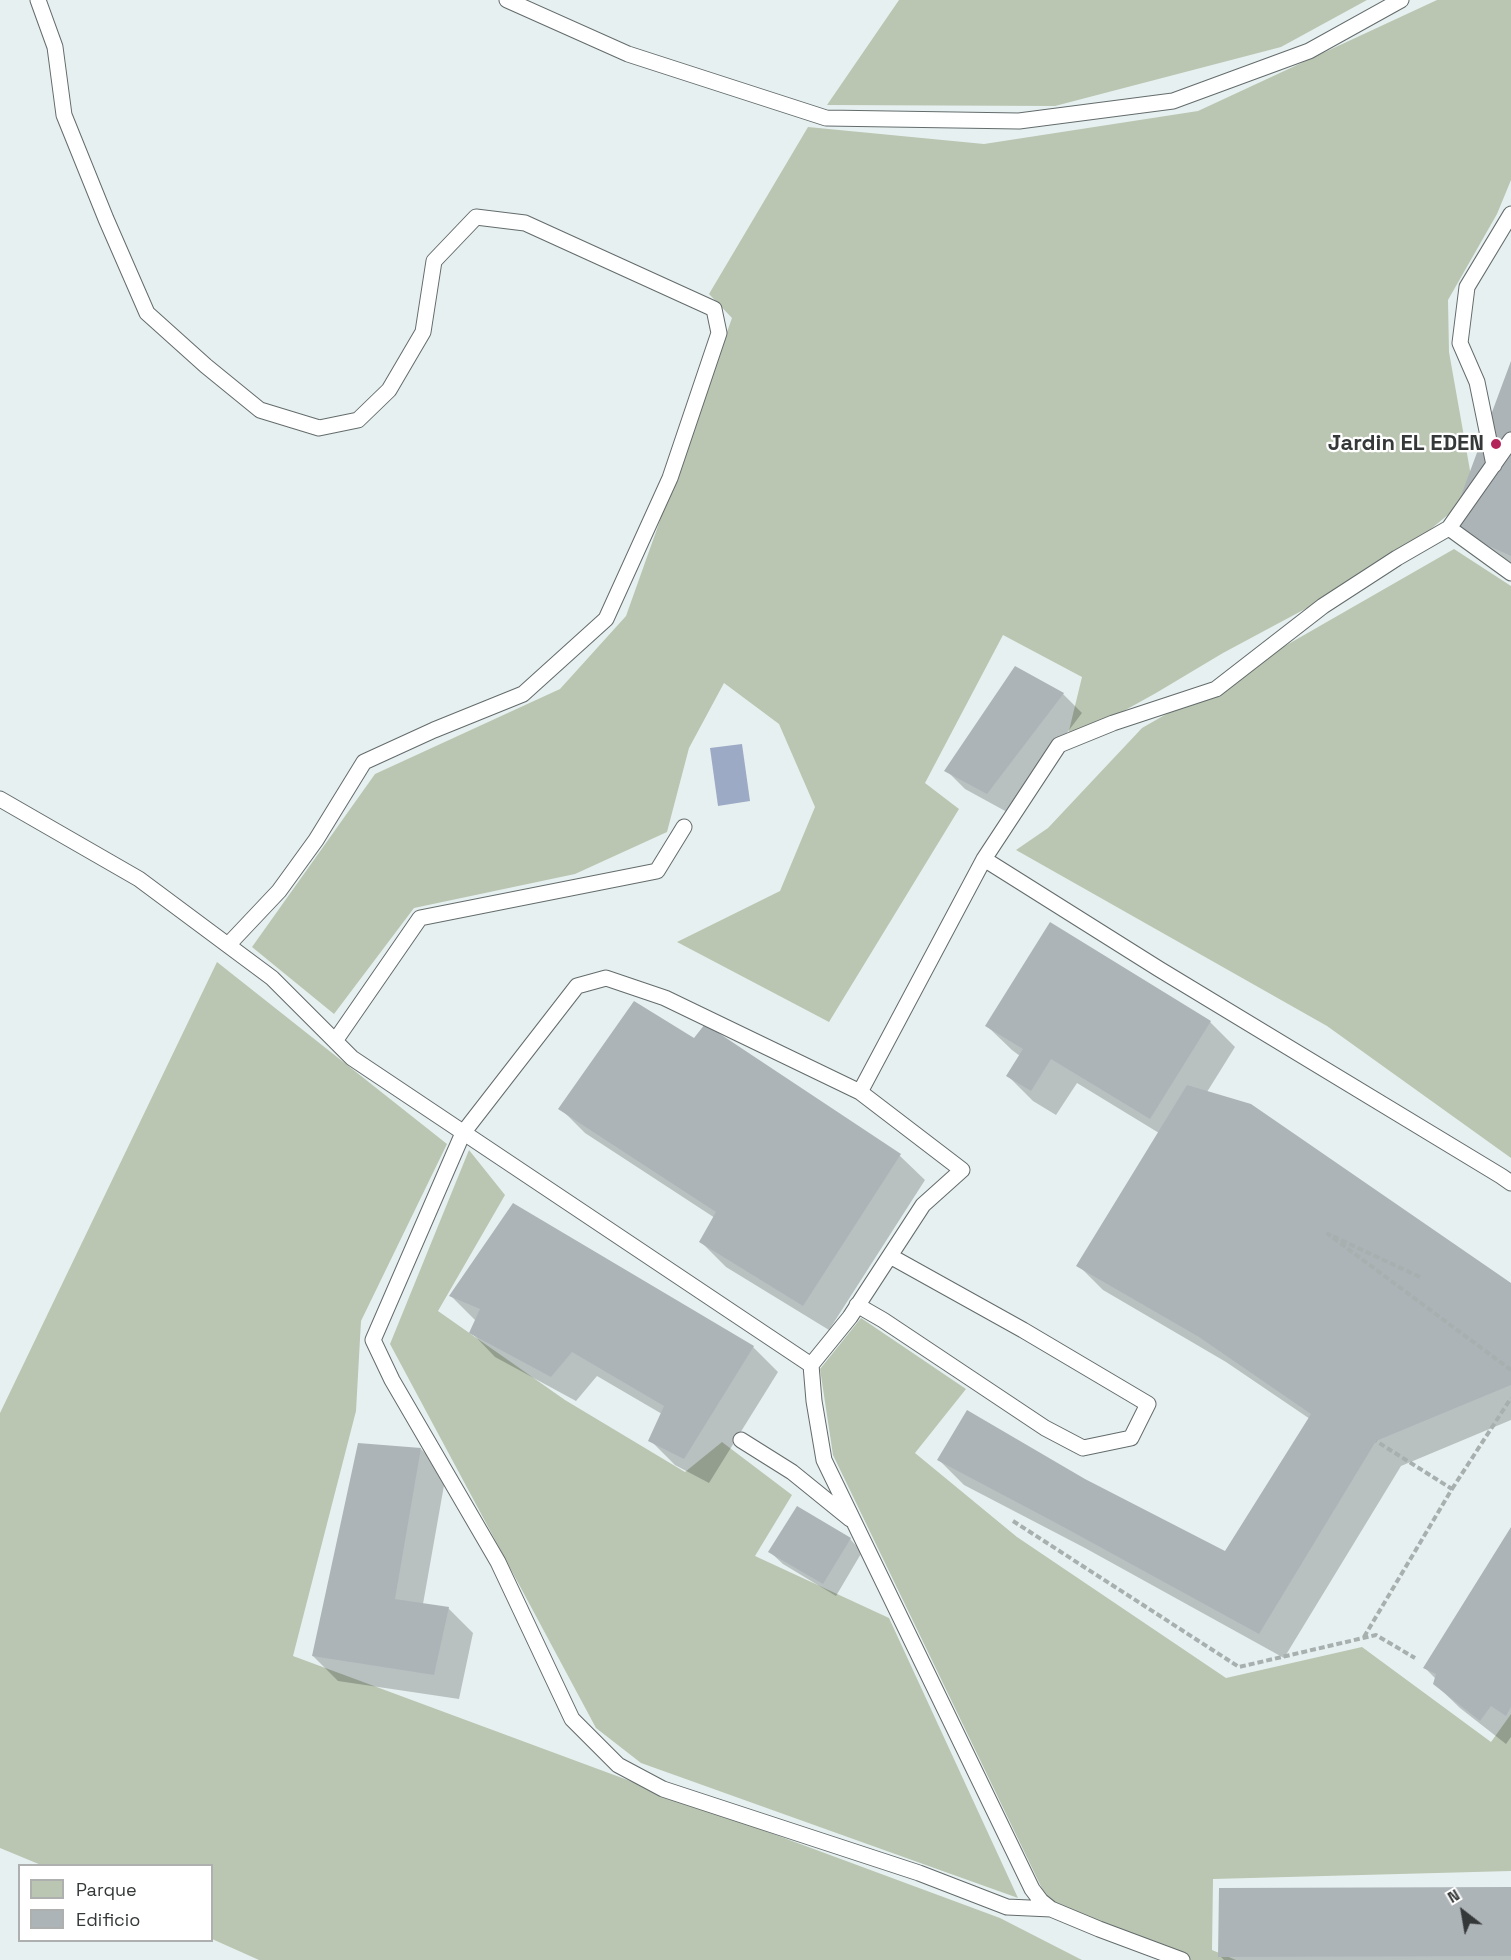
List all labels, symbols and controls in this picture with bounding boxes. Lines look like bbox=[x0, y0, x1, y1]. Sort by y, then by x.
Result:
place label: Jardin EL EDEN bbox=[1328, 431, 1484, 457]
marker: Jardin EL EDEN bbox=[1489, 437, 1503, 451]
legend bbox=[18, 1864, 213, 1942]
text: Parque bbox=[76, 1878, 137, 1901]
north arrow bbox=[1433, 1882, 1493, 1942]
text: N bbox=[1443, 1884, 1463, 1908]
text: Edificio bbox=[76, 1908, 140, 1931]

